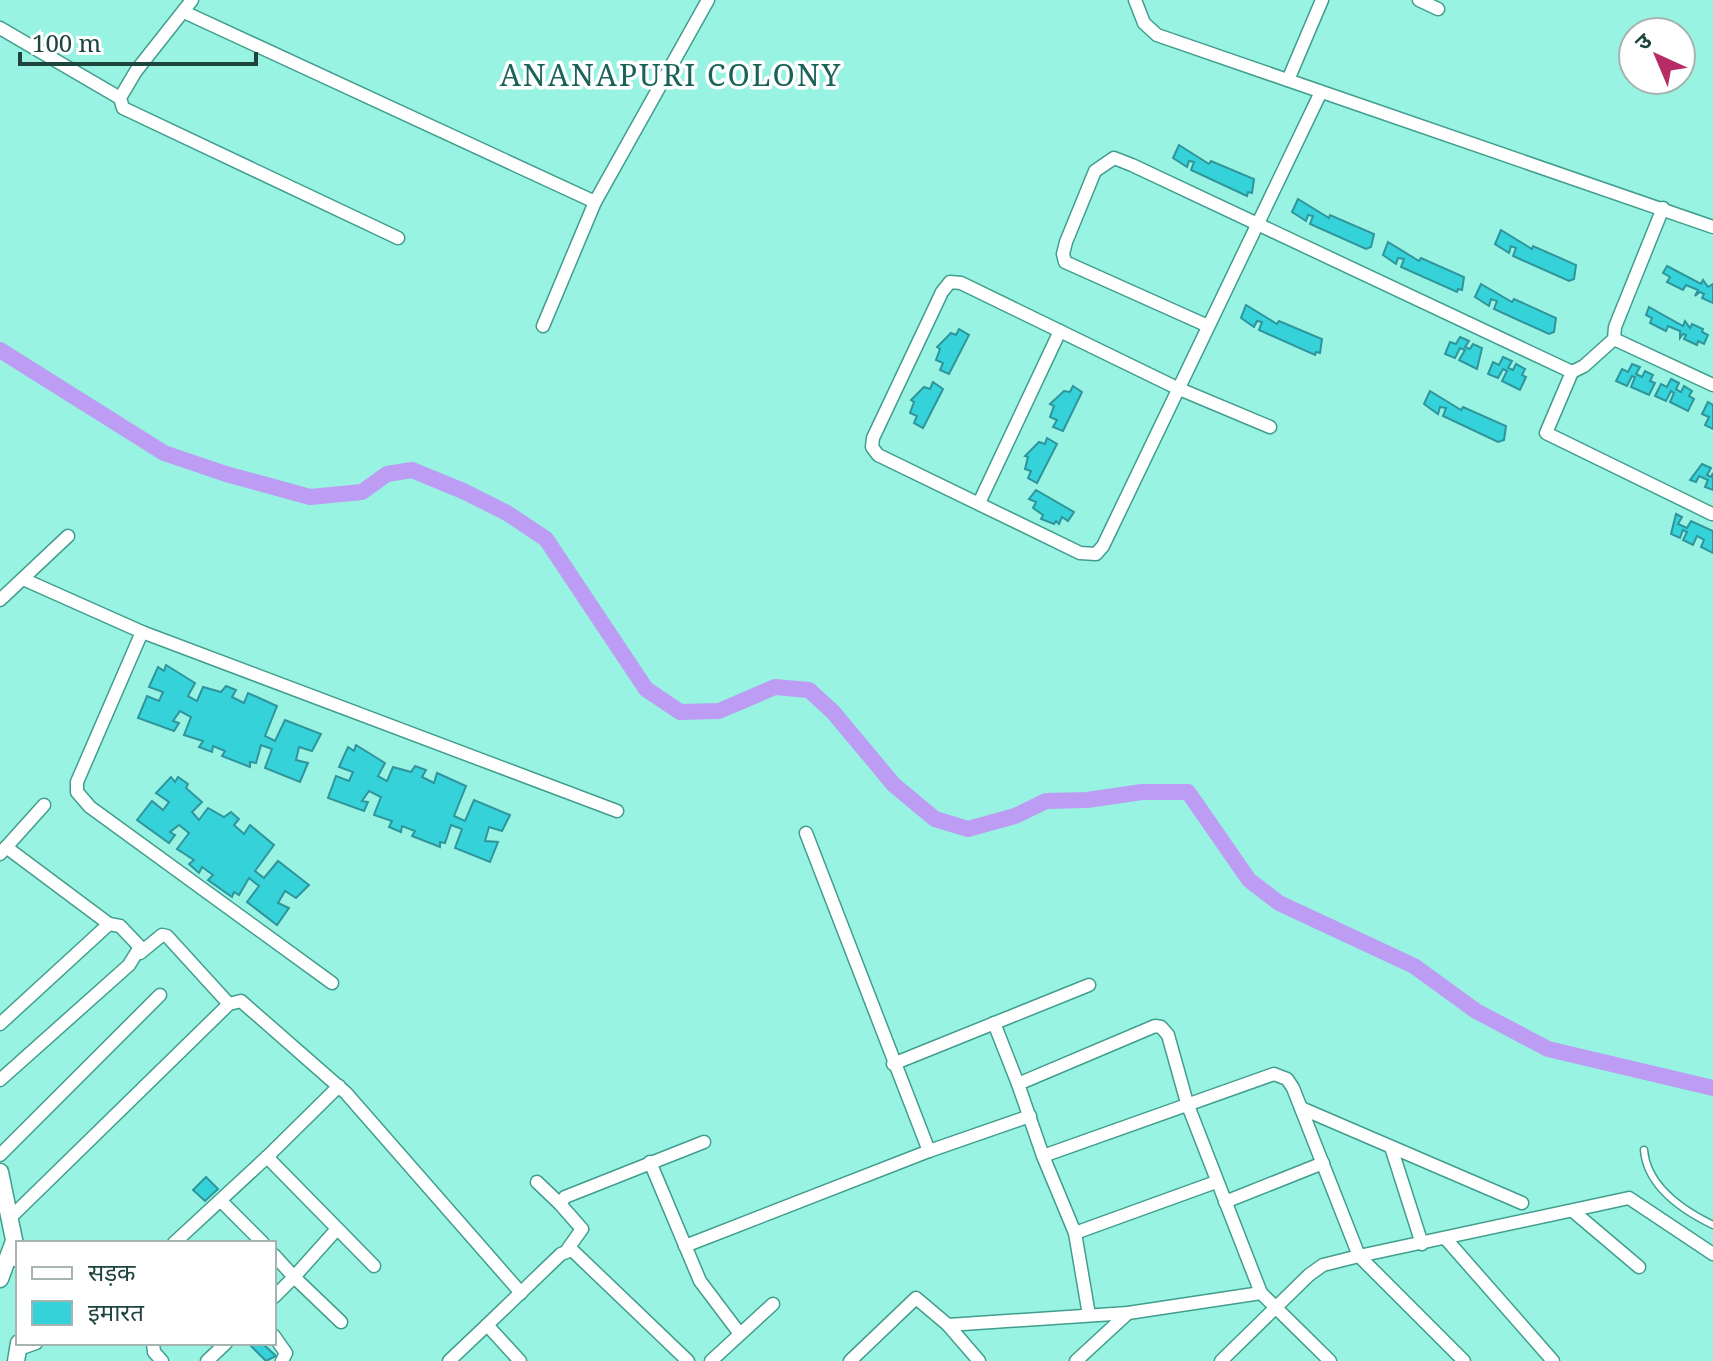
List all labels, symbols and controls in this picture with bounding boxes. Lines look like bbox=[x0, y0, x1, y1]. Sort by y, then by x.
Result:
scale bar bbox=[20, 16, 256, 66]
north arrow bbox=[1617, 16, 1697, 96]
text: उ bbox=[1627, 25, 1658, 56]
text: 100 m bbox=[32, 26, 101, 59]
district label: ANANAPURI COLONY bbox=[500, 54, 842, 95]
legend bbox=[16, 1241, 276, 1345]
text: सड़क bbox=[88, 1255, 136, 1288]
text: इमारत bbox=[88, 1295, 145, 1328]

